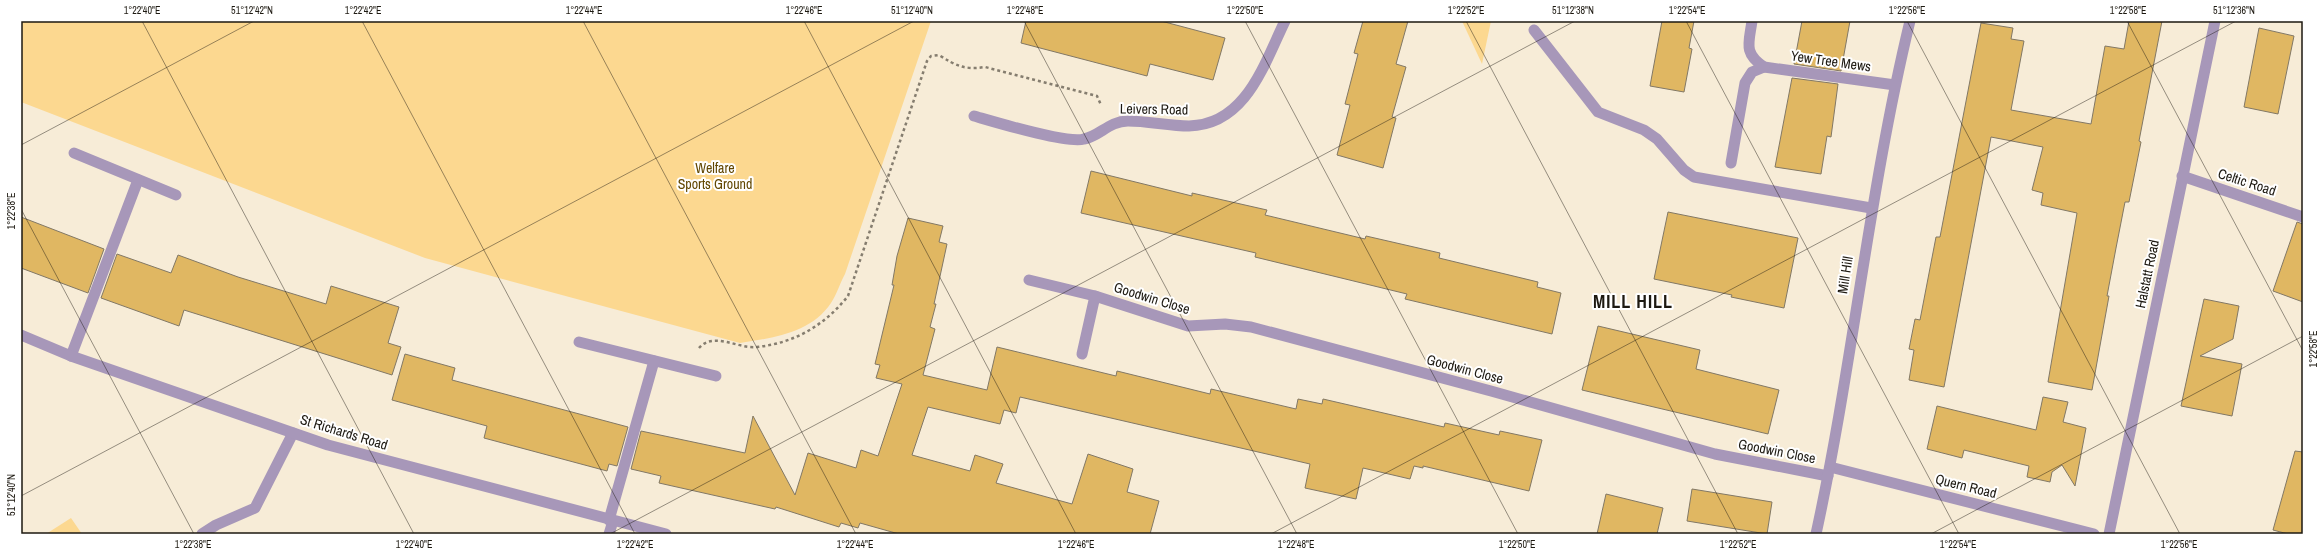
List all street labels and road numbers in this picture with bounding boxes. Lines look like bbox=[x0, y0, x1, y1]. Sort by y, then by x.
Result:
street label: Yew Tree Mews bbox=[1790, 46, 1872, 76]
street label: Leivers Road bbox=[1120, 99, 1188, 119]
street label: Celtic Road bbox=[2216, 164, 2278, 200]
street label: Halstatt Road bbox=[2131, 238, 2163, 310]
street label: Mill Hill bbox=[1833, 255, 1857, 295]
street label: Goodwin Close bbox=[1112, 278, 1192, 318]
street label: Goodwin Close bbox=[1425, 350, 1505, 388]
street label: St Richards Road bbox=[298, 410, 390, 454]
street label: Goodwin Close bbox=[1737, 435, 1817, 467]
street label: Quern Road bbox=[1933, 470, 1999, 502]

